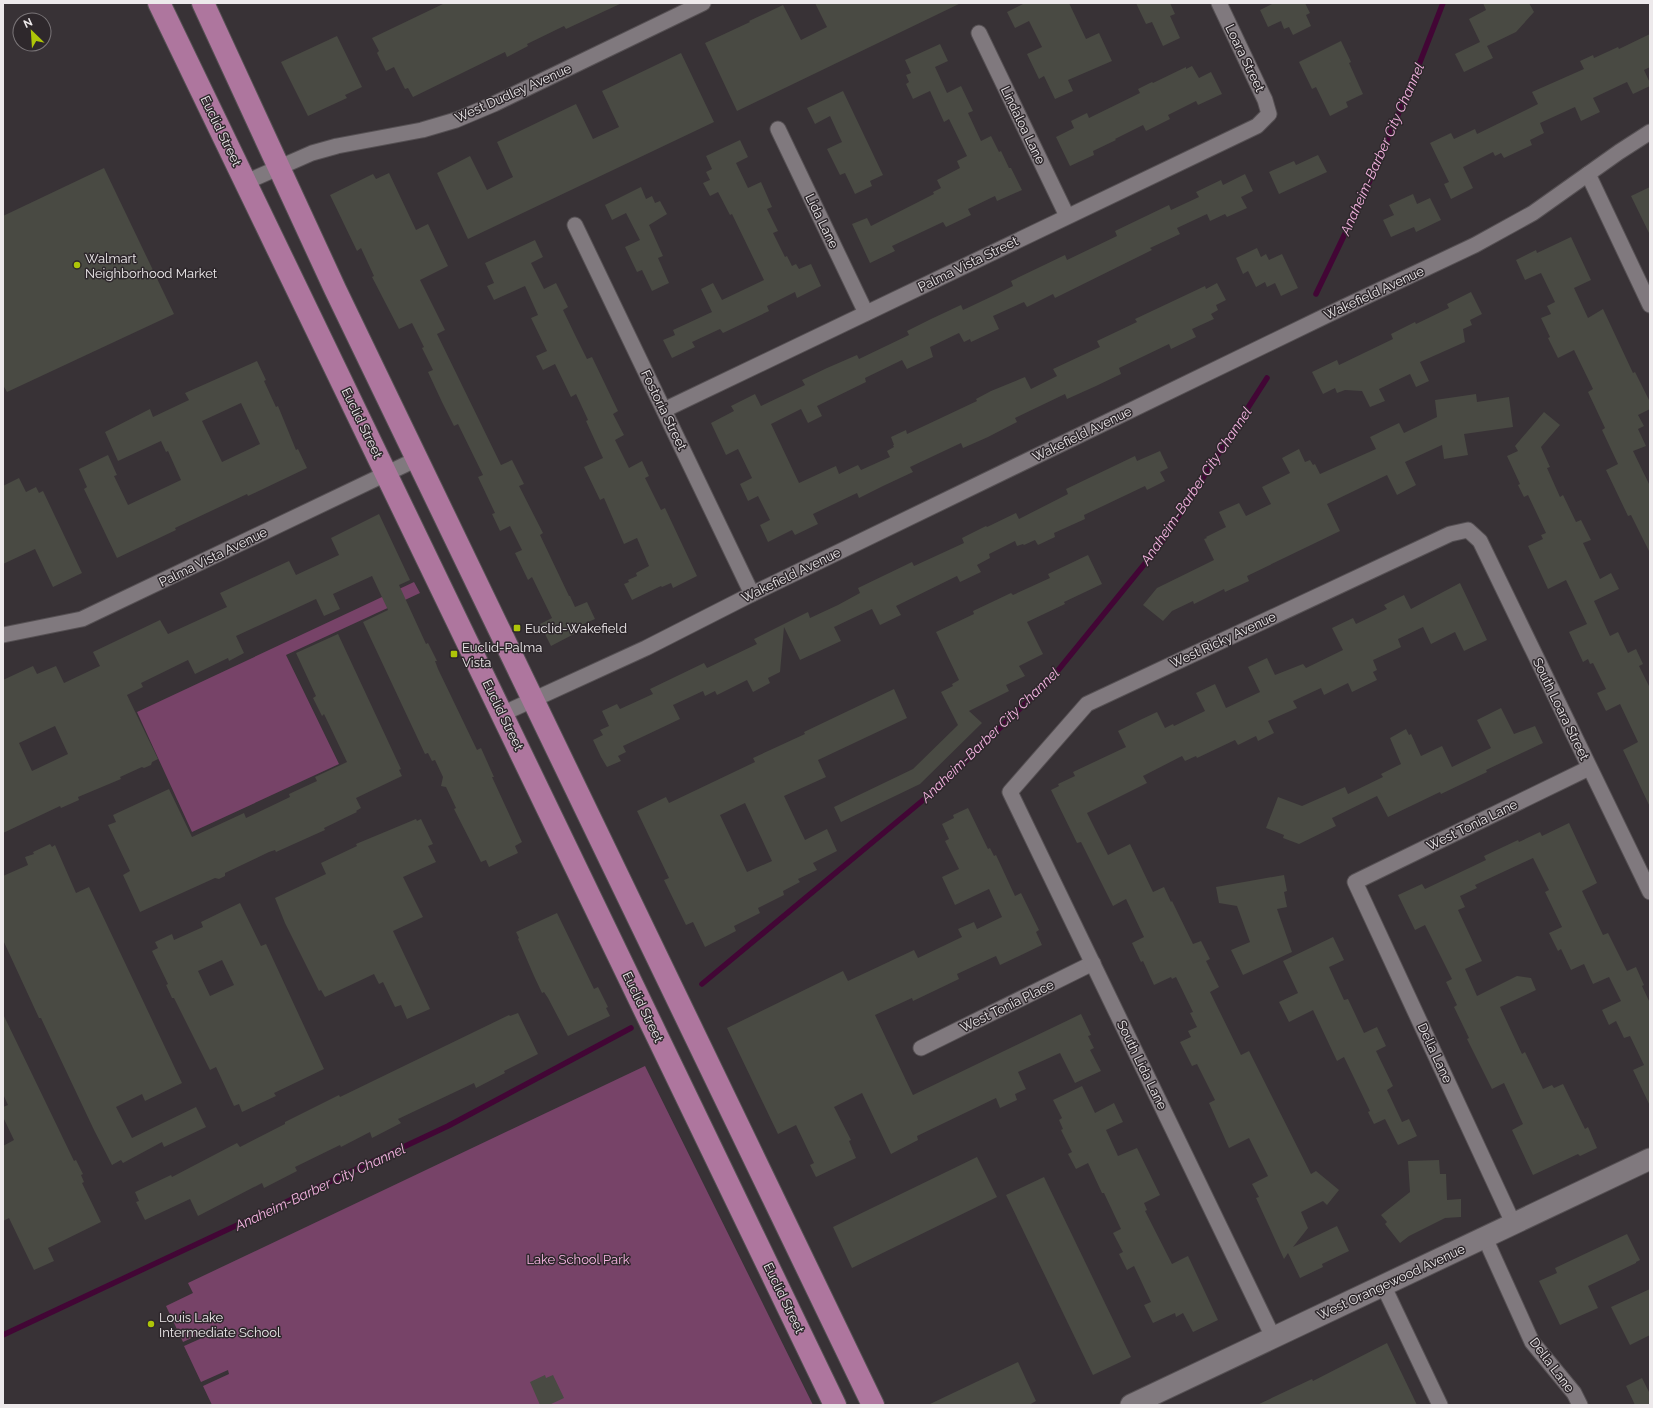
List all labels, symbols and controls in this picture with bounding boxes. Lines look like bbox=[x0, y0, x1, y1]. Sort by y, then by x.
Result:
north arrow bbox=[12, 12, 52, 52]
text: N bbox=[21, 16, 35, 31]
street label: Loara Street bbox=[1222, 22, 1268, 95]
street label: West Dudley Avenue bbox=[453, 60, 574, 125]
water label: Anaheim-Barber City Channel bbox=[1336, 60, 1427, 238]
street label: Lindaloa Lane bbox=[998, 84, 1048, 167]
street label: Euclid Street bbox=[198, 93, 245, 169]
street label: Lida Lane bbox=[802, 191, 842, 251]
street label: Palma Vista Street bbox=[916, 233, 1021, 295]
place label: Walmart Neighborhood Market bbox=[85, 251, 218, 281]
marker: Walmart Neighborhood Market bbox=[72, 260, 82, 270]
street label: Wakefield Avenue bbox=[1322, 263, 1427, 323]
street label: Fostoria Street bbox=[638, 368, 690, 453]
street label: Euclid Street bbox=[339, 385, 386, 461]
street label: Wakefield Avenue bbox=[1030, 403, 1134, 465]
water label: Anaheim-Barber City Channel bbox=[1137, 404, 1255, 569]
street label: Palma Vista Avenue bbox=[156, 524, 270, 590]
street label: Wakefield Avenue bbox=[739, 544, 843, 606]
street label: West Ricky Avenue bbox=[1168, 609, 1279, 671]
place label: Euclid-Wakefield bbox=[525, 621, 627, 636]
marker: Euclid-Wakefield bbox=[512, 623, 522, 633]
place label: Euclid-Palma Vista bbox=[462, 640, 542, 670]
marker: Euclid-Palma Vista bbox=[449, 649, 459, 659]
street label: South Loara Street bbox=[1530, 655, 1593, 763]
water label: Anaheim-Barber City Channel bbox=[917, 664, 1063, 806]
street label: Euclid Street bbox=[480, 677, 527, 753]
street label: West Tonia Lane bbox=[1424, 796, 1520, 853]
street label: Euclid Street bbox=[620, 969, 667, 1045]
street label: West Tonia Place bbox=[958, 977, 1057, 1035]
street label: South Lida Lane bbox=[1114, 1018, 1170, 1112]
street label: Della Lane bbox=[1415, 1021, 1456, 1086]
water label: Anaheim-Barber City Channel bbox=[231, 1140, 408, 1234]
street label: West Orangewood Avenue bbox=[1315, 1241, 1468, 1323]
park label: Lake School Park bbox=[526, 1252, 630, 1267]
street label: Euclid Street bbox=[761, 1260, 808, 1336]
place label: Louis Lake Intermediate School bbox=[159, 1310, 281, 1340]
marker: Louis Lake Intermediate School bbox=[146, 1319, 156, 1329]
street label: Della Lane bbox=[1527, 1335, 1578, 1395]

